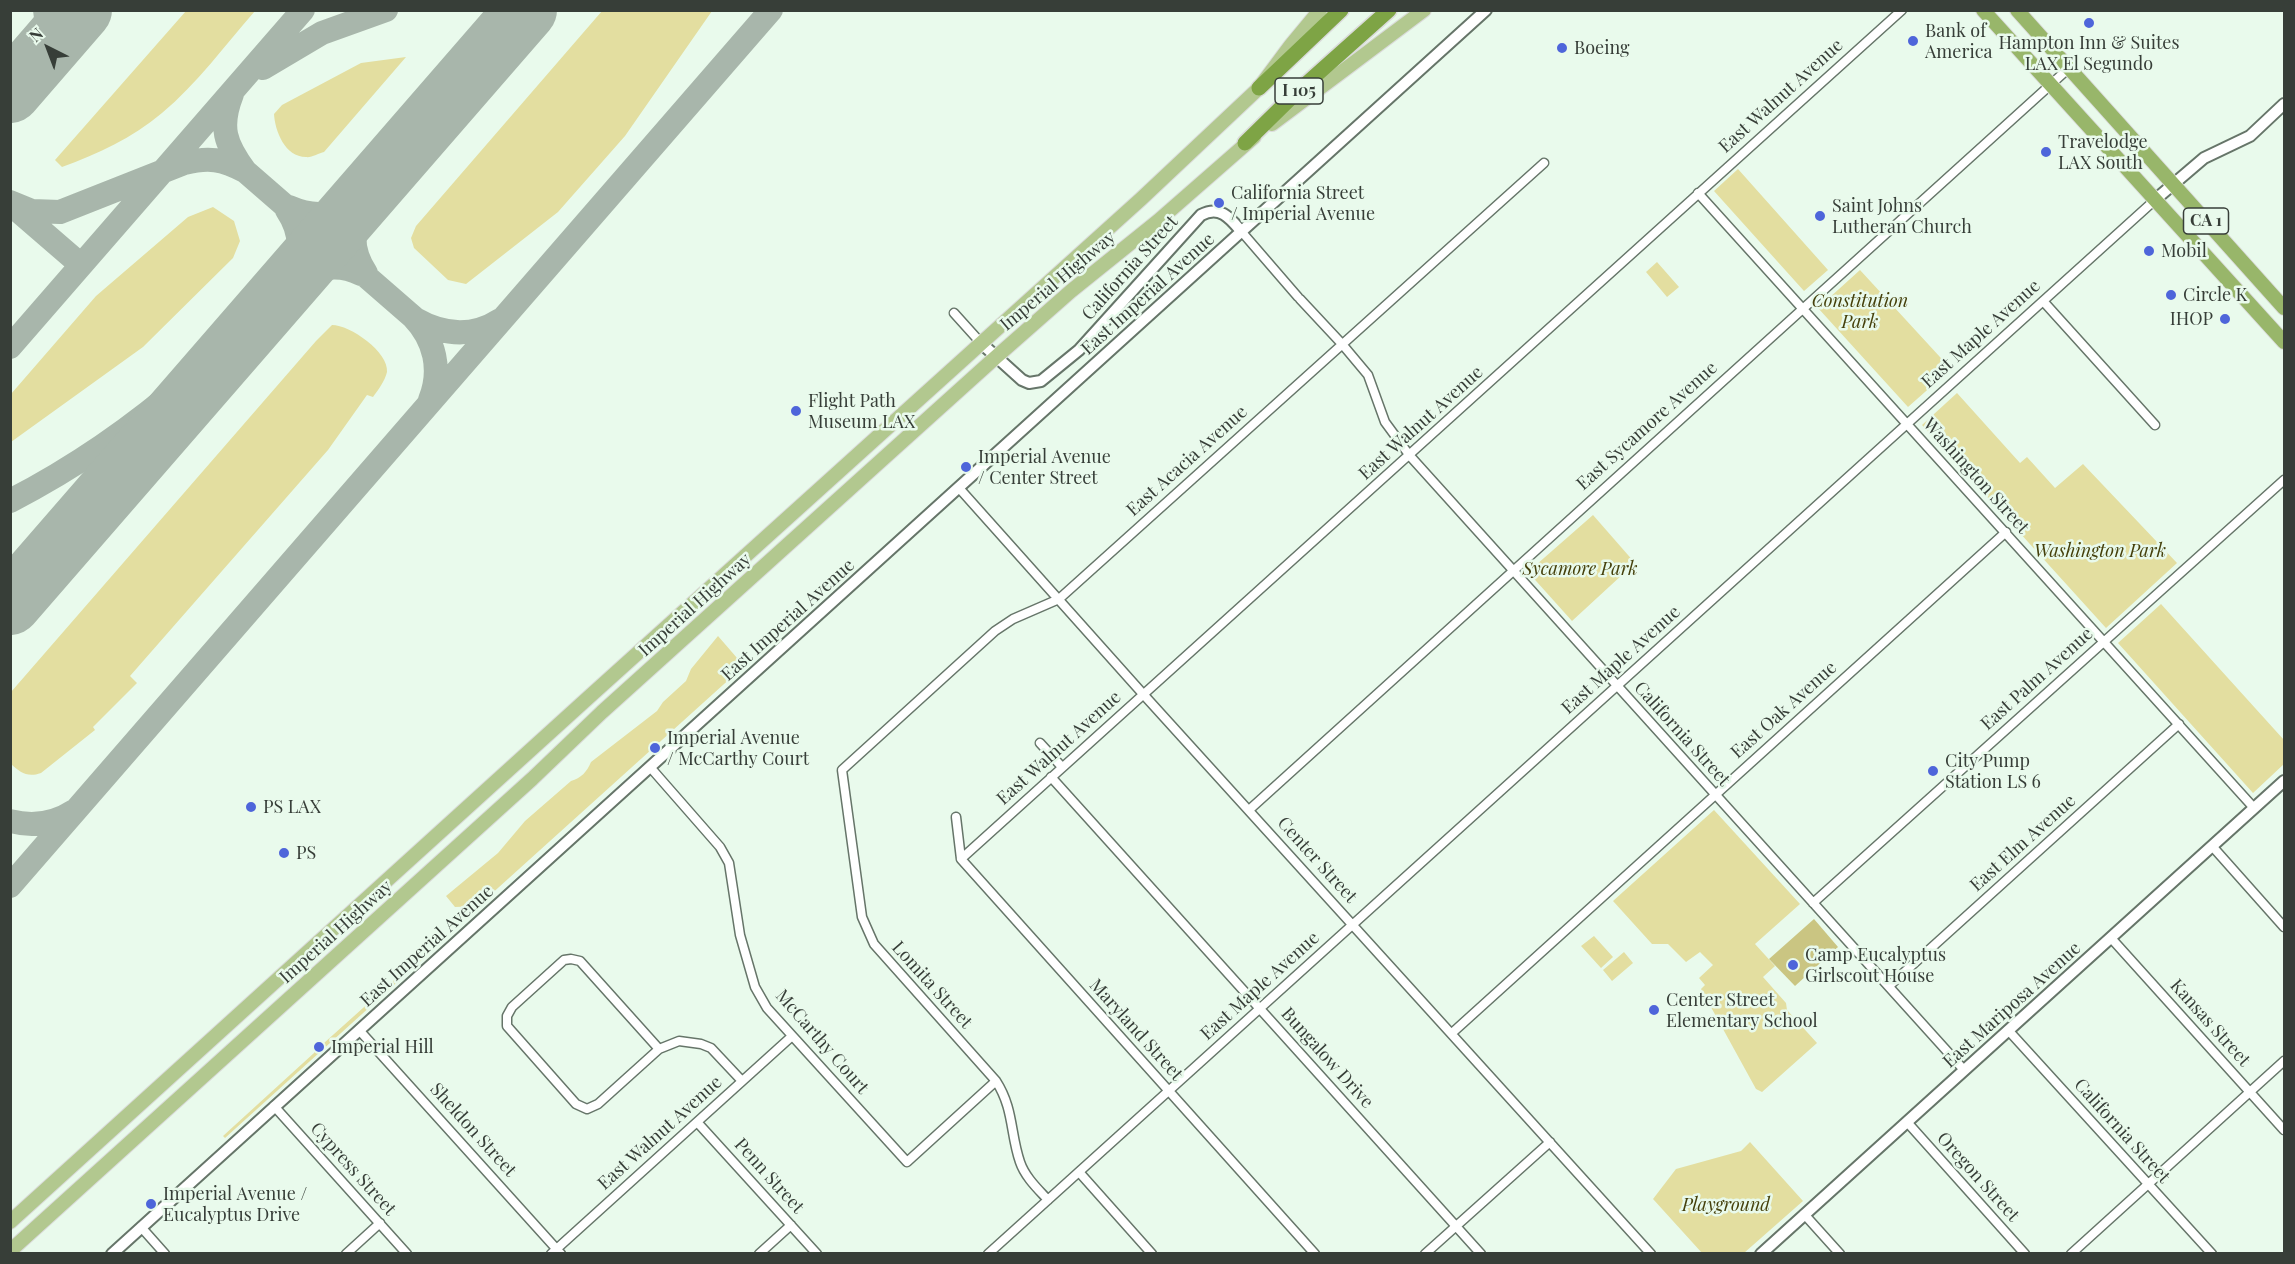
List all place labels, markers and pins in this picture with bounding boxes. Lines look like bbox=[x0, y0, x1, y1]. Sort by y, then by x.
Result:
marker: Hampton Inn & Suites LAX El Segundo bbox=[2082, 16, 2096, 30]
place label: Bank of America bbox=[1925, 20, 1992, 63]
place label: Hampton Inn & Suites LAX El Segundo bbox=[1998, 32, 2180, 74]
marker: Bank of America bbox=[1906, 34, 1920, 48]
place label: Boeing bbox=[1574, 37, 1630, 59]
marker: Boeing bbox=[1555, 41, 1569, 55]
place label: Travelodge LAX South bbox=[2058, 131, 2148, 174]
marker: Travelodge LAX South bbox=[2039, 145, 2053, 159]
place label: California Street / Imperial Avenue bbox=[1231, 182, 1375, 224]
place label: Saint Johns Lutheran Church bbox=[1832, 195, 1972, 238]
marker: California Street / Imperial Avenue bbox=[1212, 196, 1226, 210]
marker: Saint Johns Lutheran Church bbox=[1813, 209, 1827, 223]
place label: Mobil bbox=[2161, 240, 2207, 262]
marker: Mobil bbox=[2142, 244, 2156, 258]
place label: Circle K bbox=[2183, 284, 2247, 306]
marker: Circle K bbox=[2164, 288, 2178, 302]
place label: IHOP bbox=[2170, 308, 2213, 330]
marker: IHOP bbox=[2218, 312, 2232, 326]
place label: Flight Path Museum LAX bbox=[808, 390, 915, 432]
marker: Flight Path Museum LAX bbox=[789, 404, 803, 418]
place label: Imperial Avenue / Center Street bbox=[978, 446, 1111, 488]
marker: Imperial Avenue / Center Street bbox=[959, 460, 973, 474]
place label: Imperial Avenue / McCarthy Court bbox=[667, 727, 809, 770]
marker: Imperial Avenue / McCarthy Court bbox=[648, 741, 662, 755]
place label: City Pump Station LS 6 bbox=[1945, 750, 2041, 792]
marker: City Pump Station LS 6 bbox=[1926, 764, 1940, 778]
place label: PS LAX bbox=[263, 796, 321, 818]
marker: PS LAX bbox=[244, 800, 258, 814]
place label: PS bbox=[296, 842, 316, 864]
marker: PS bbox=[277, 846, 291, 860]
place label: Camp Eucalyptus Girlscout House bbox=[1805, 944, 1946, 986]
marker: Camp Eucalyptus Girlscout House bbox=[1786, 958, 1800, 972]
place label: Center Street Elementary School bbox=[1666, 989, 1818, 1032]
marker: Center Street Elementary School bbox=[1647, 1003, 1661, 1017]
place label: Imperial Hill bbox=[331, 1036, 434, 1058]
marker: Imperial Hill bbox=[312, 1040, 326, 1054]
place label: Imperial Avenue / Eucalyptus Drive bbox=[163, 1183, 307, 1226]
marker: Imperial Avenue / Eucalyptus Drive bbox=[144, 1197, 158, 1211]

